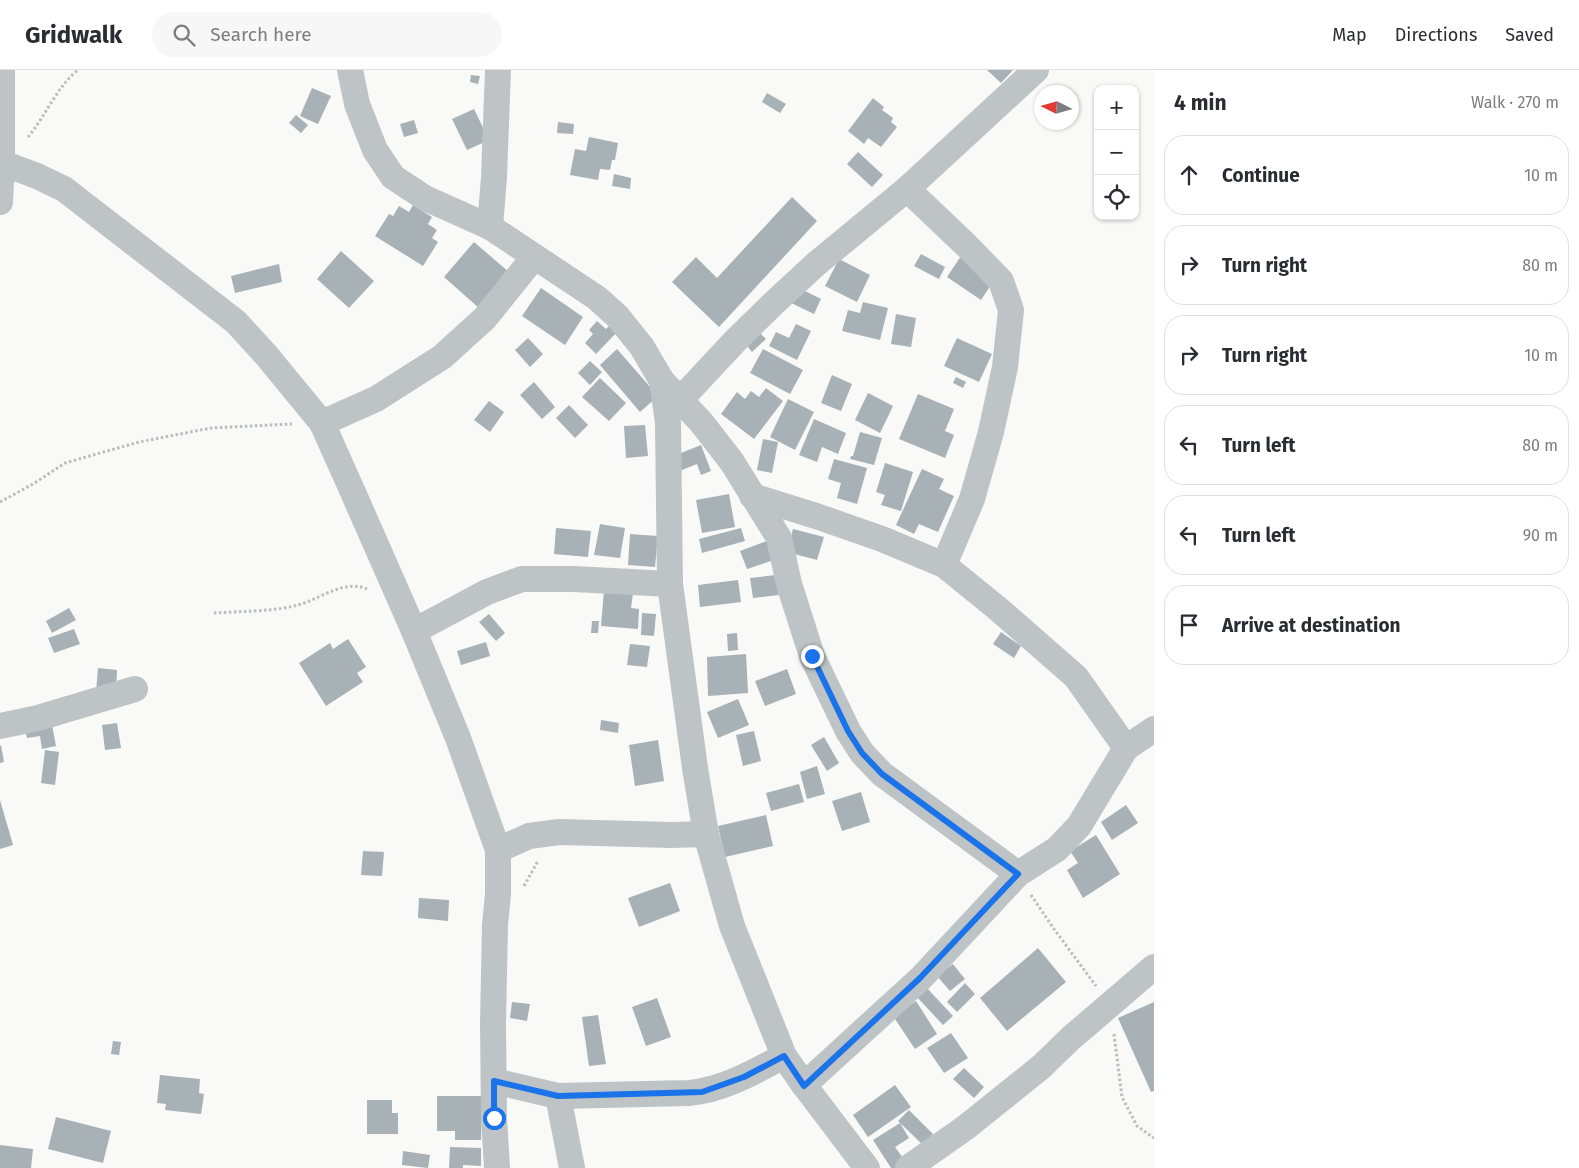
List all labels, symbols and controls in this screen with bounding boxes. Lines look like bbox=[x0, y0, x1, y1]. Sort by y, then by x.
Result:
search box bbox=[152, 12, 502, 57]
text: Gridwalk bbox=[25, 21, 122, 49]
icon: search bbox=[170, 21, 198, 49]
text: Search here bbox=[210, 23, 312, 46]
text: Map bbox=[1332, 24, 1367, 46]
text: Directions bbox=[1395, 24, 1477, 46]
text: Saved bbox=[1505, 24, 1554, 46]
north arrow bbox=[1034, 85, 1079, 130]
map controls bbox=[1094, 85, 1139, 220]
button: + bbox=[1094, 85, 1139, 130]
text: 4 min bbox=[1174, 90, 1227, 116]
text: Walk · 270 m bbox=[1471, 93, 1559, 112]
button: − bbox=[1094, 130, 1139, 175]
icon: ahead bbox=[1175, 161, 1203, 189]
text: Continue bbox=[1222, 164, 1300, 187]
text: 10 m bbox=[1524, 166, 1558, 185]
button: locate bbox=[1094, 175, 1139, 220]
icon: right bbox=[1175, 251, 1203, 279]
text: Turn right bbox=[1222, 254, 1307, 277]
text: 80 m bbox=[1522, 256, 1558, 275]
icon: right bbox=[1175, 341, 1203, 369]
text: Turn right bbox=[1222, 344, 1307, 367]
text: 10 m bbox=[1524, 346, 1558, 365]
icon: left bbox=[1175, 431, 1203, 459]
text: Turn left bbox=[1222, 434, 1296, 457]
text: 80 m bbox=[1522, 436, 1558, 455]
icon: left bbox=[1175, 521, 1203, 549]
text: Turn left bbox=[1222, 524, 1296, 547]
text: 90 m bbox=[1523, 526, 1558, 545]
icon: arrive bbox=[1175, 611, 1203, 639]
text: Arrive at destination bbox=[1222, 614, 1401, 637]
route end bbox=[801, 645, 824, 668]
route start bbox=[483, 1107, 506, 1130]

